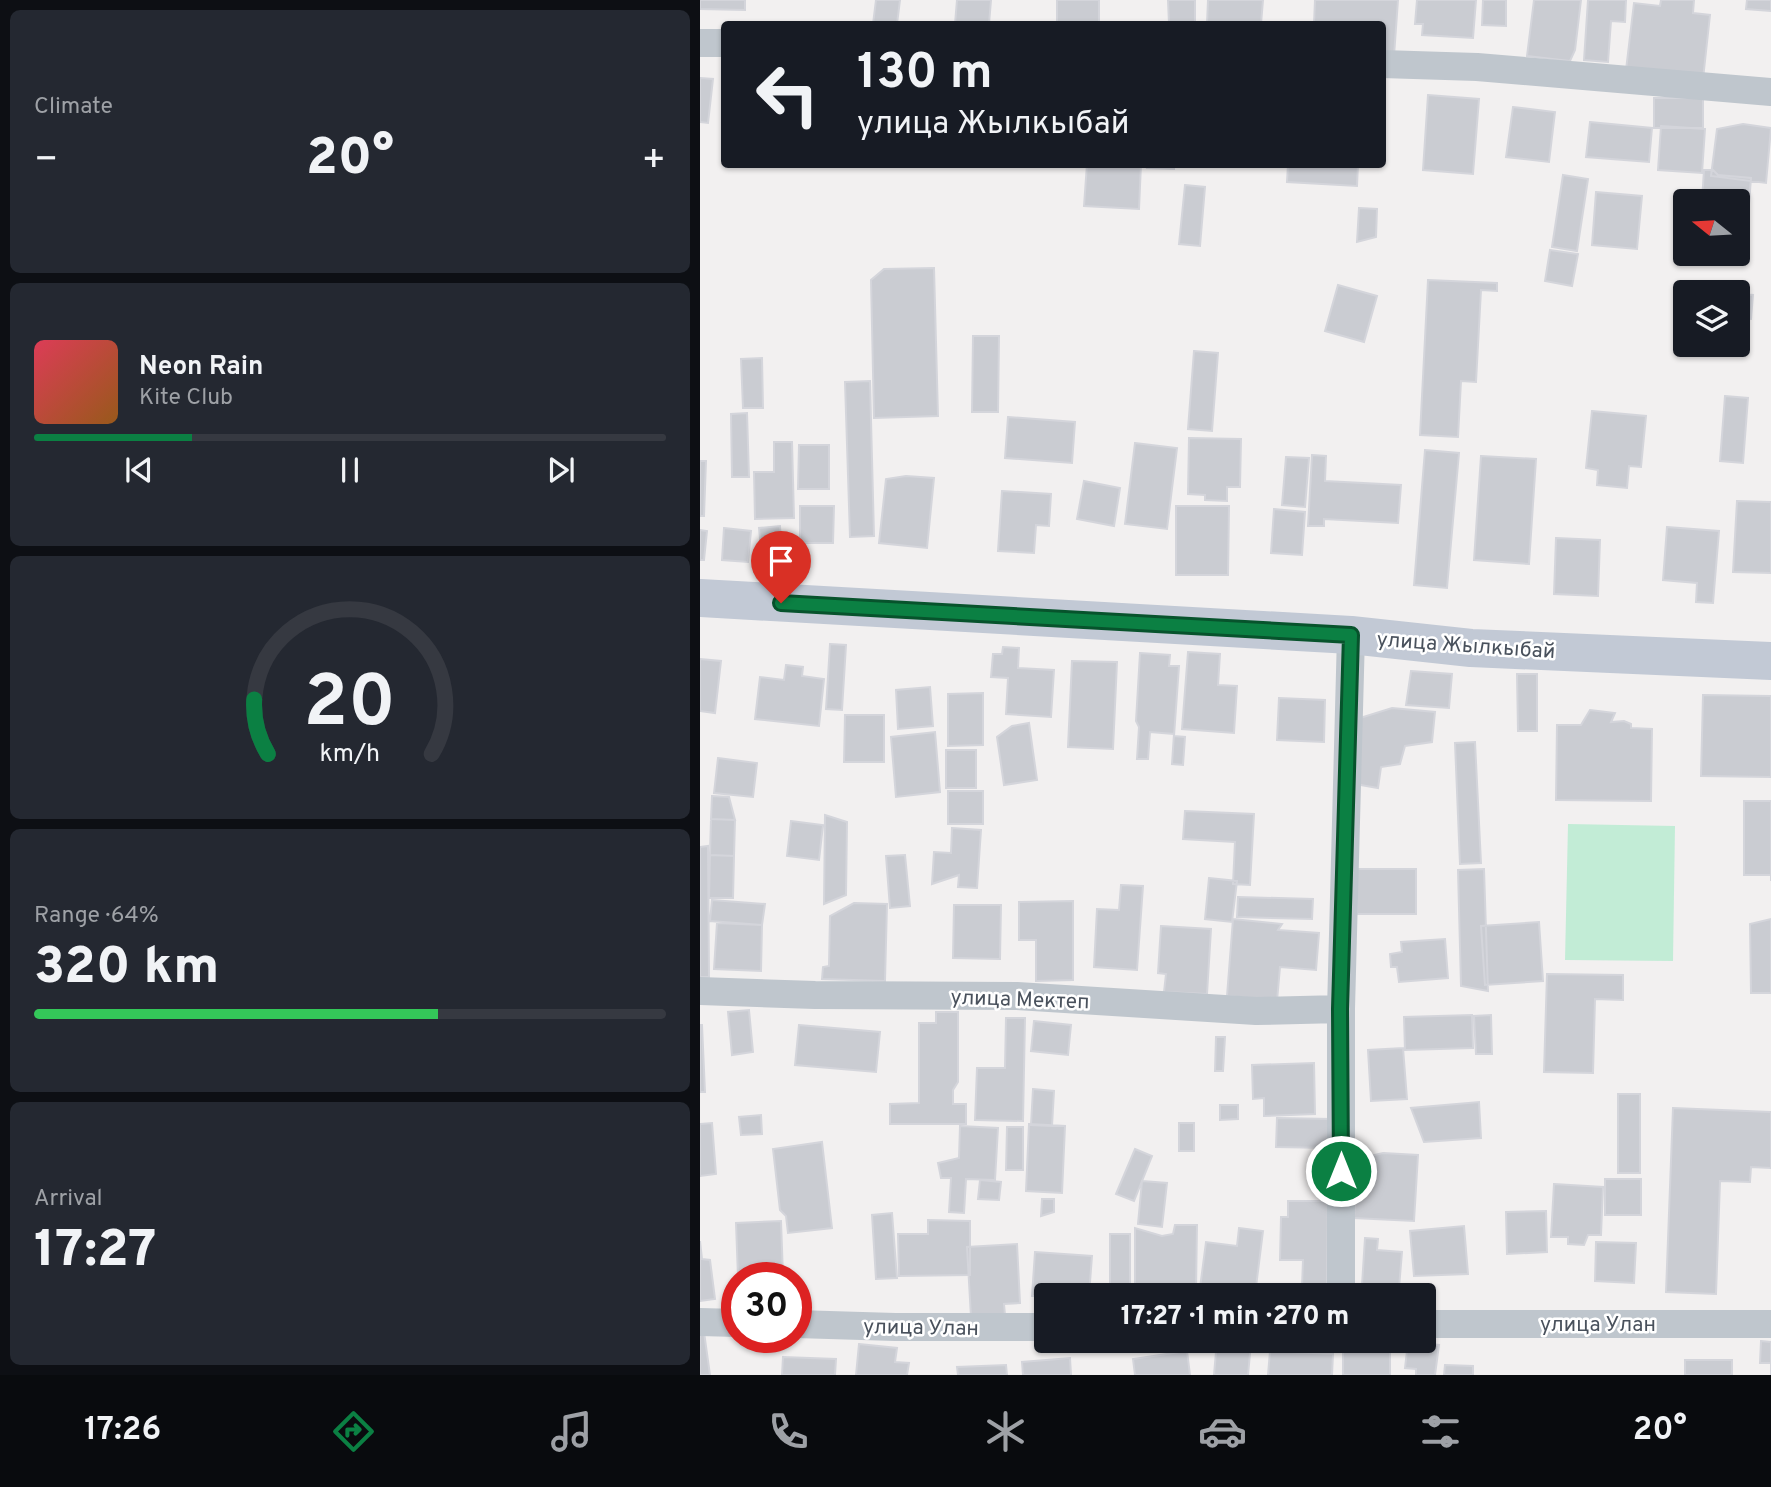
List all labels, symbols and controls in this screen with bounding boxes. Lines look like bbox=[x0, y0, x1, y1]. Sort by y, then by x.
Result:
text: 130 m bbox=[857, 44, 993, 106]
icon: left bbox=[742, 49, 833, 140]
text: Climate bbox=[34, 93, 113, 122]
text: улица Жылкыбай bbox=[857, 105, 1130, 145]
text: 20° bbox=[306, 127, 394, 193]
text: − bbox=[34, 137, 59, 186]
text: + bbox=[641, 137, 666, 186]
north arrow bbox=[1673, 189, 1750, 266]
map controls bbox=[1673, 189, 1750, 357]
button: layers bbox=[1673, 280, 1750, 357]
text: Neon Rain bbox=[139, 351, 264, 384]
text: Kite Club bbox=[139, 384, 233, 413]
icon: previous bbox=[120, 451, 158, 489]
icon: pause bbox=[331, 451, 369, 489]
icon: next bbox=[542, 451, 580, 489]
pin bbox=[751, 531, 811, 603]
icon: arrive bbox=[762, 542, 800, 580]
street label: улица Жылкыбай bbox=[1376, 627, 1556, 666]
text: 20 bbox=[304, 660, 396, 752]
text: km/h bbox=[320, 738, 380, 770]
text: Range · 64% bbox=[34, 902, 159, 931]
text: 320 km bbox=[34, 936, 219, 1002]
street label: улица Мектеп bbox=[950, 985, 1090, 1016]
position arrow bbox=[1304, 1134, 1378, 1208]
text: Arrival bbox=[34, 1185, 103, 1214]
text: 17:27 bbox=[34, 1219, 156, 1285]
speed limit sign: 30 bbox=[721, 1262, 812, 1353]
text: 17:27 · 1 min · 270 m bbox=[1121, 1301, 1349, 1334]
street label: улица Улан bbox=[1540, 1312, 1656, 1339]
street label: улица Улан bbox=[863, 1314, 979, 1343]
icon: directions bbox=[329, 1407, 378, 1456]
icon: music bbox=[547, 1407, 596, 1456]
icon: phone bbox=[764, 1407, 813, 1456]
icon: climate bbox=[981, 1407, 1030, 1456]
icon: car bbox=[1198, 1407, 1247, 1456]
icon: filters bbox=[1416, 1407, 1465, 1456]
text: 17:26 bbox=[84, 1411, 161, 1451]
text: 20° bbox=[1633, 1411, 1687, 1451]

